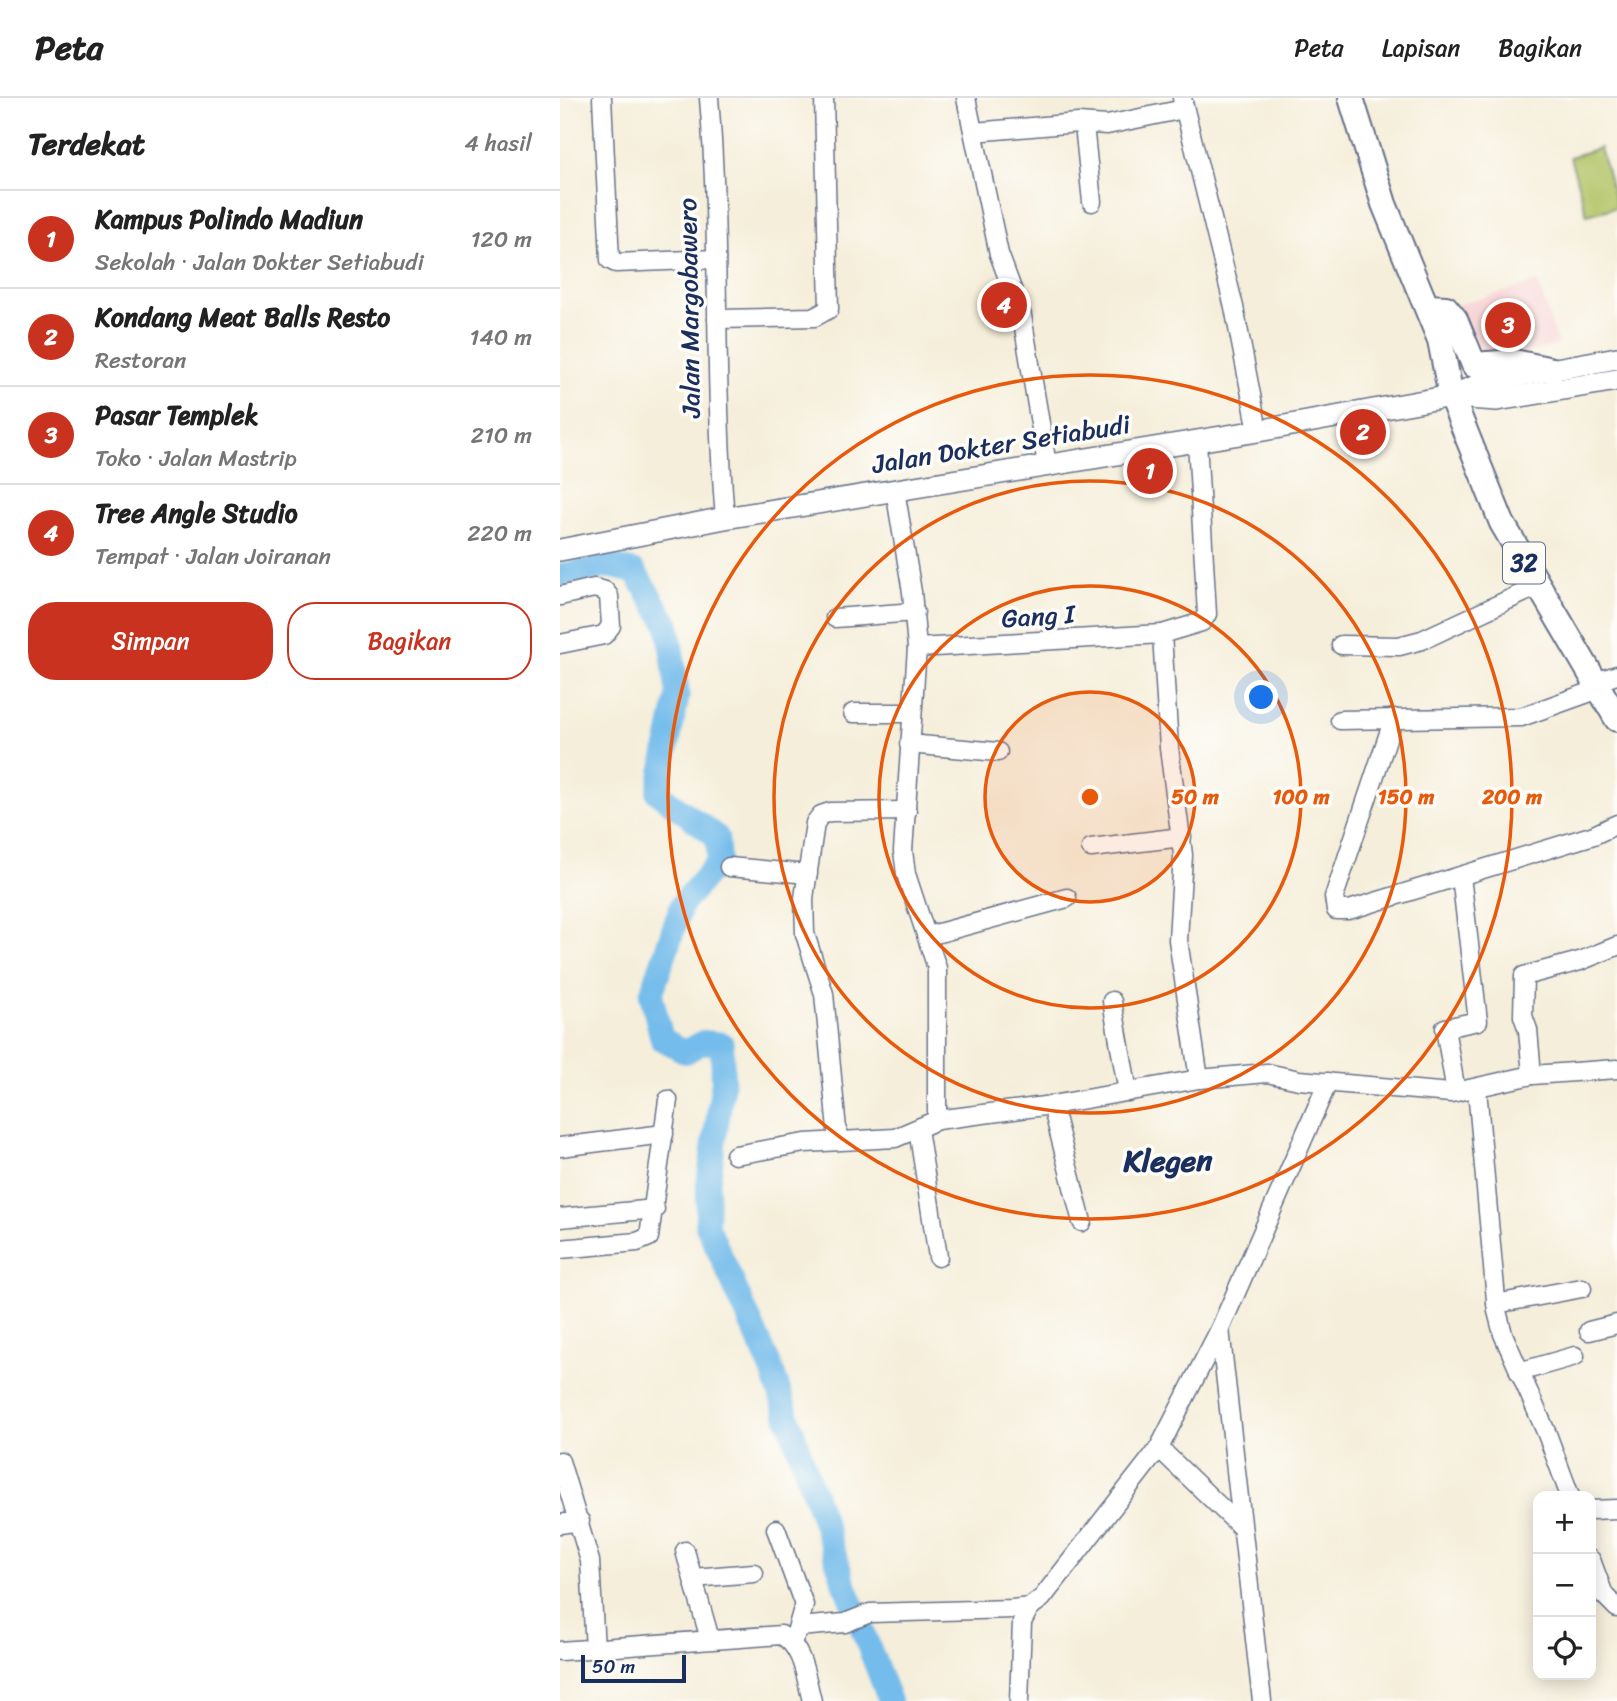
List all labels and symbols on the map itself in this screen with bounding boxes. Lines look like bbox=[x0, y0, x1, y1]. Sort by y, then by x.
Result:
street label: Jalan Margobawero bbox=[664, 198, 714, 419]
pin: 4 bbox=[981, 279, 1027, 331]
pin: 3 bbox=[1485, 299, 1531, 351]
street label: Jalan Dokter Setiabudi bbox=[868, 401, 1134, 487]
pin: 2 bbox=[1340, 406, 1386, 458]
pin: 1 bbox=[1127, 445, 1173, 497]
road number: 32 bbox=[1503, 542, 1545, 584]
street label: Gang I bbox=[1000, 590, 1078, 642]
your location bbox=[1244, 680, 1278, 714]
text: 50 m bbox=[1171, 778, 1220, 816]
text: 100 m bbox=[1272, 778, 1330, 816]
text: 150 m bbox=[1378, 778, 1435, 816]
text: 200 m bbox=[1481, 778, 1543, 816]
centre of rings bbox=[1078, 785, 1102, 809]
district label: Klegen bbox=[1122, 1134, 1213, 1188]
scale bar bbox=[581, 1652, 686, 1684]

